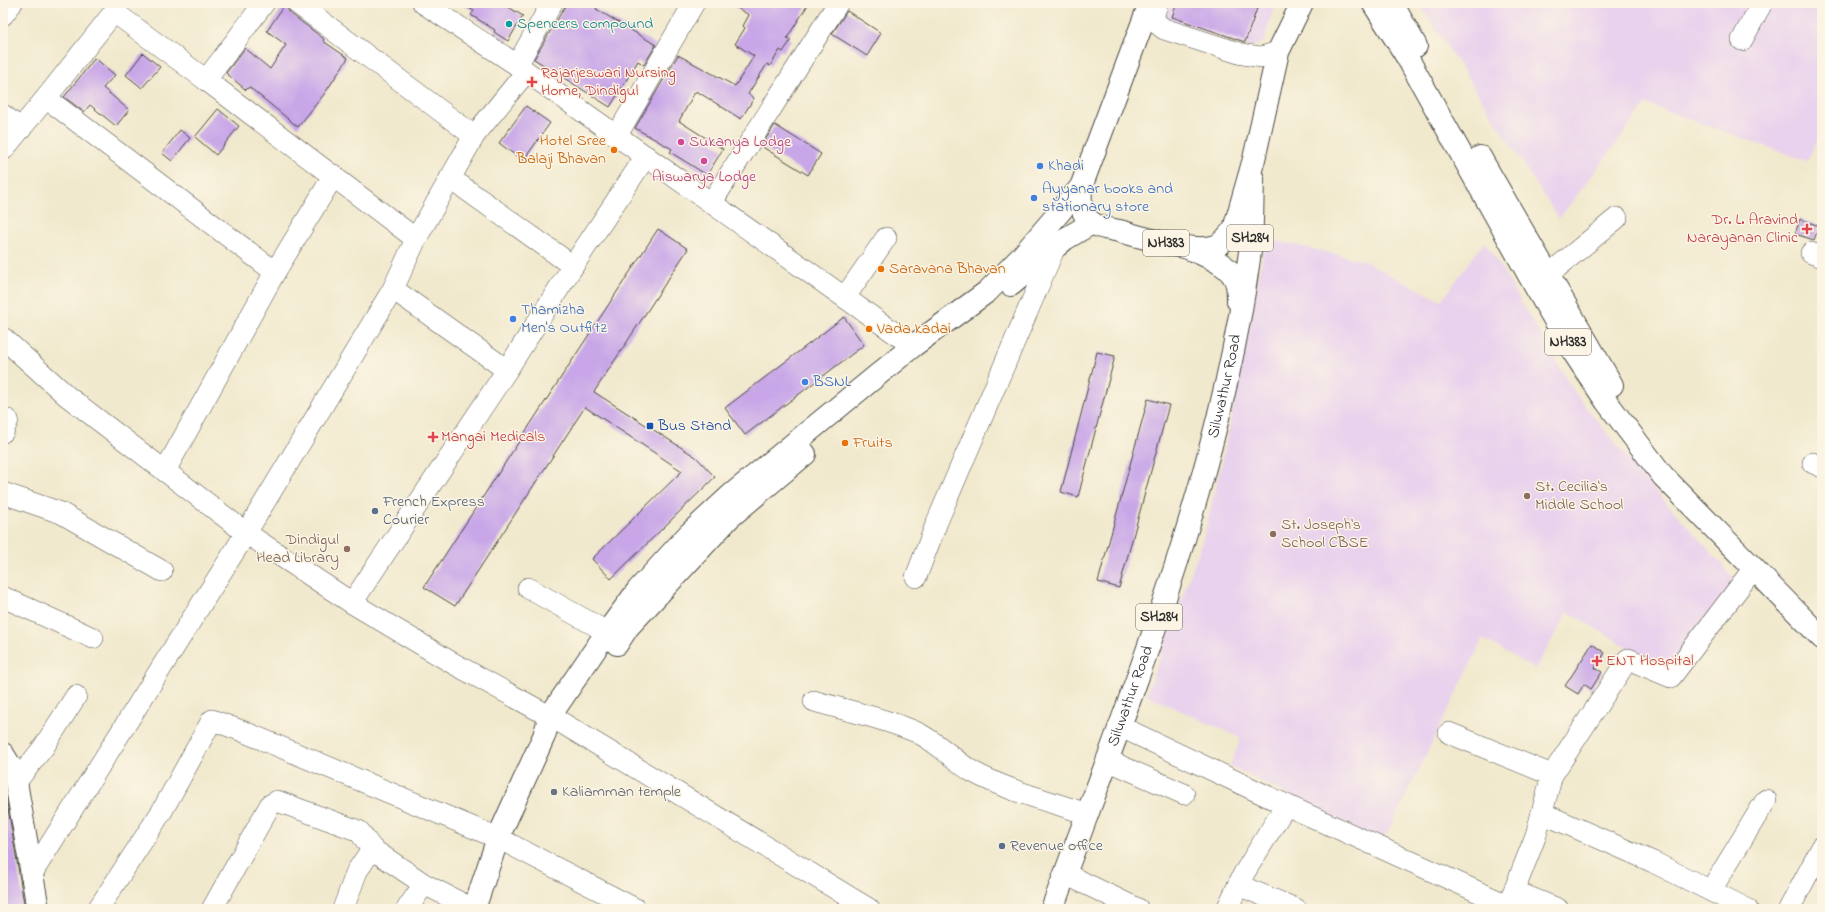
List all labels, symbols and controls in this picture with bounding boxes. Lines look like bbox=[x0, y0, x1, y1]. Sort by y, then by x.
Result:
place label: Spencers compound bbox=[517, 12, 653, 36]
marker: Spencers compound bbox=[504, 19, 514, 29]
place label: Rajarjeswari Nursing Home, Dindigul bbox=[541, 61, 676, 103]
marker: Rajarjeswari Nursing Home, Dindigul bbox=[526, 76, 538, 88]
place label: Hotel Sree Balaji Bhavan bbox=[515, 129, 607, 171]
place label: Sukanya Lodge bbox=[689, 130, 792, 154]
marker: Sukanya Lodge bbox=[676, 137, 686, 147]
marker: Hotel Sree Balaji Bhavan bbox=[609, 145, 619, 155]
place label: Khadi bbox=[1048, 154, 1084, 178]
marker: Aiswarya Lodge bbox=[699, 156, 709, 166]
marker: Khadi bbox=[1035, 161, 1045, 171]
place label: Aiswarya Lodge bbox=[652, 165, 757, 189]
place label: Ayyanar books and stationary store bbox=[1042, 177, 1173, 219]
marker: Ayyanar books and stationary store bbox=[1029, 193, 1039, 203]
place label: Dr. L. Aravind Narayanan Clinic bbox=[1687, 208, 1799, 250]
marker: Dr. L. Aravind Narayanan Clinic bbox=[1801, 223, 1813, 235]
road number: SH284 bbox=[1227, 225, 1273, 251]
road number: NH383 bbox=[1143, 230, 1189, 256]
place label: Saravana Bhavan bbox=[889, 257, 1006, 281]
marker: Saravana Bhavan bbox=[876, 264, 886, 274]
place label: Thamizha Men's Outfitz bbox=[521, 298, 607, 340]
marker: Thamizha Men's Outfitz bbox=[508, 314, 518, 324]
place label: Vada kadai bbox=[876, 317, 951, 341]
marker: Vada kadai bbox=[864, 324, 874, 334]
road number: NH383 bbox=[1545, 329, 1591, 355]
street label: Siluvathur Road bbox=[1201, 332, 1248, 441]
place label: BSNL bbox=[812, 370, 851, 394]
marker: BSNL bbox=[800, 377, 810, 387]
place label: Bus Stand bbox=[657, 414, 731, 438]
marker: Bus Stand bbox=[645, 421, 655, 431]
place label: Mangai Medicals bbox=[441, 425, 545, 449]
place label: Fruits bbox=[852, 431, 893, 455]
marker: Mangai Medicals bbox=[428, 432, 438, 442]
marker: Fruits bbox=[840, 438, 850, 448]
place label: St. Cecilia's Middle School bbox=[1535, 475, 1624, 517]
place label: French Express Courier bbox=[382, 490, 485, 532]
marker: St. Cecilia's Middle School bbox=[1522, 491, 1532, 501]
marker: French Express Courier bbox=[370, 506, 380, 516]
place label: St. Joseph's School CBSE bbox=[1281, 513, 1368, 555]
place label: Dindigul Head Library bbox=[256, 528, 339, 570]
marker: St. Joseph's School CBSE bbox=[1268, 529, 1278, 539]
marker: Dindigul Head Library bbox=[342, 544, 352, 554]
road number: SH284 bbox=[1136, 604, 1182, 630]
street label: Siluvathur Road bbox=[1101, 642, 1160, 750]
place label: ENT Hospital bbox=[1606, 649, 1694, 673]
marker: ENT Hospital bbox=[1591, 655, 1603, 667]
place label: Kaliamman temple bbox=[562, 780, 682, 804]
marker: Kaliamman temple bbox=[549, 787, 559, 797]
place label: Revenue office bbox=[1010, 834, 1104, 858]
marker: Revenue office bbox=[997, 841, 1007, 851]

